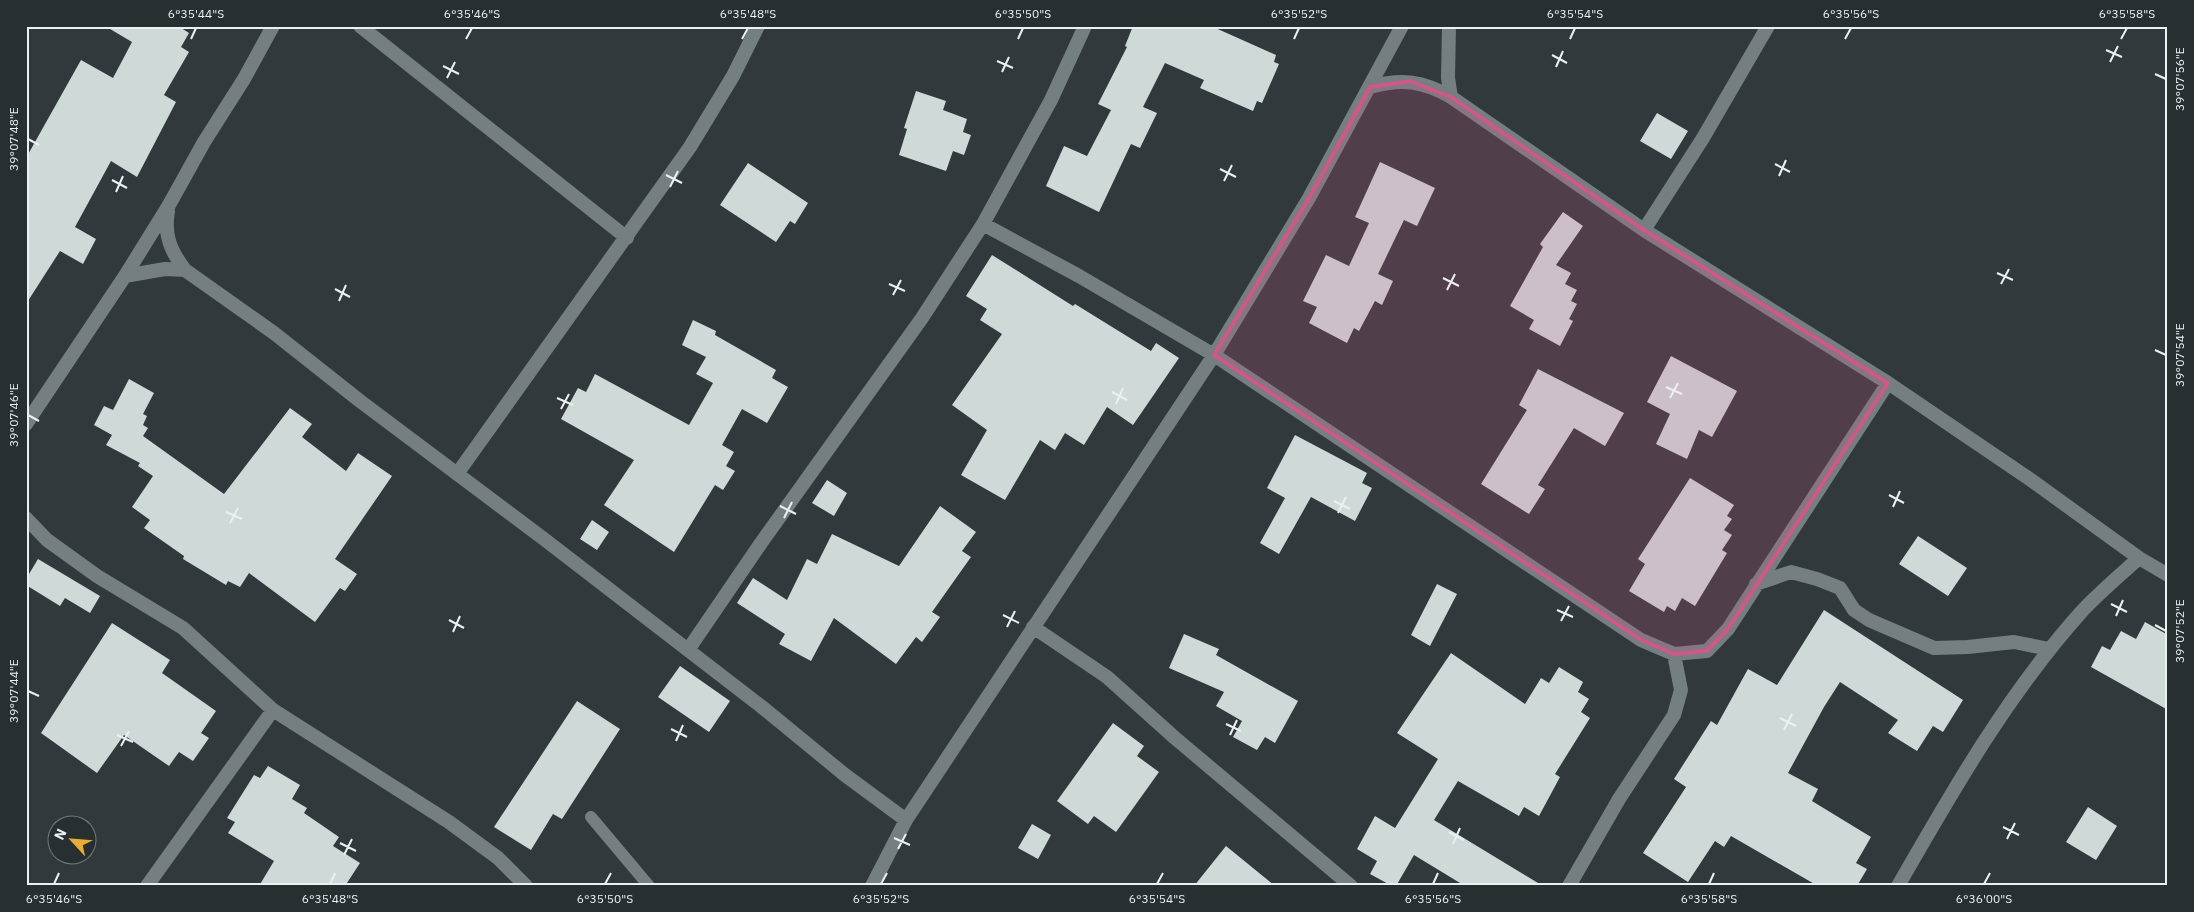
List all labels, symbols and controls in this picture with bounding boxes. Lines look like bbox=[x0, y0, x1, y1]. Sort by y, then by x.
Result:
text: 6°35'44"S bbox=[168, 6, 224, 21]
text: 6°35'46"S bbox=[444, 6, 500, 21]
text: 6°35'48"S bbox=[720, 6, 776, 21]
text: 6°35'50"S bbox=[995, 6, 1051, 21]
text: 6°35'52"S bbox=[1271, 6, 1327, 21]
text: 6°35'54"S bbox=[1547, 6, 1603, 21]
text: 6°35'56"S bbox=[1823, 6, 1879, 21]
text: 6°35'58"S bbox=[2099, 6, 2155, 21]
text: 39°07'56"E bbox=[2172, 47, 2187, 111]
text: 39°07'48"E bbox=[6, 107, 21, 171]
text: 39°07'54"E bbox=[2172, 323, 2187, 387]
text: 39°07'46"E bbox=[6, 383, 21, 447]
text: 39°07'52"E bbox=[2172, 599, 2187, 663]
text: 39°07'44"E bbox=[6, 659, 21, 723]
north arrow bbox=[48, 814, 98, 864]
text: N bbox=[50, 826, 71, 843]
text: 6°35'46"S bbox=[26, 891, 82, 906]
text: 6°35'48"S bbox=[302, 891, 358, 906]
text: 6°35'50"S bbox=[577, 891, 633, 906]
text: 6°35'52"S bbox=[853, 891, 909, 906]
text: 6°35'54"S bbox=[1129, 891, 1185, 906]
text: 6°35'56"S bbox=[1405, 891, 1461, 906]
text: 6°35'58"S bbox=[1681, 891, 1737, 906]
text: 6°36'00"S bbox=[1956, 891, 2012, 906]

